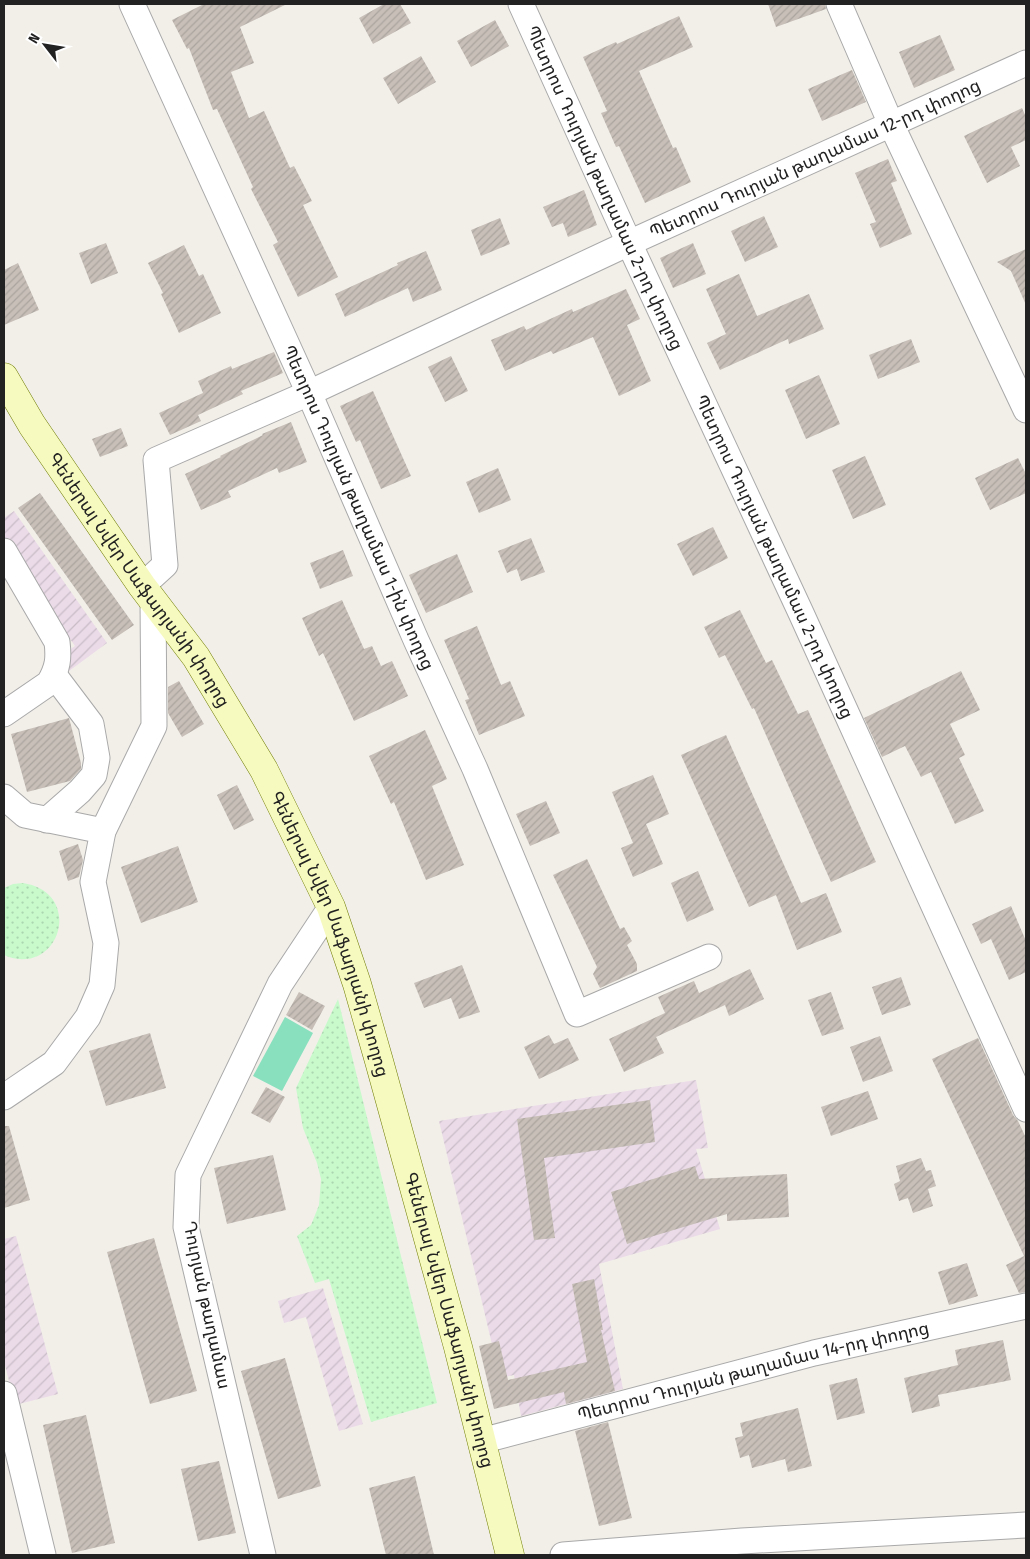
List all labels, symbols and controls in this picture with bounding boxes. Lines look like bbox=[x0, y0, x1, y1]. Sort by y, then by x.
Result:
north arrow bbox=[20, 20, 70, 70]
street label: Պետրոս Դուրյան թաղամաս 2-րդ փողոց bbox=[521, 22, 688, 354]
text: N bbox=[25, 31, 44, 47]
street label: Պետրոս Դուրյան թաղամաս 12-րդ փողոց bbox=[646, 74, 984, 243]
street label: Պետրոս Դուրյան թաղամաս 1-ին փողոց bbox=[278, 341, 439, 673]
street label: Պետրոս Դուրյան թաղամաս 2-րդ փողոց bbox=[690, 391, 858, 722]
street label: Գեներալ Նվեր Սաֆարյանի փողոց bbox=[43, 448, 235, 711]
street label: Գեներալ Նվեր Սաֆարյանի փողոց bbox=[265, 787, 394, 1079]
street label: Գեներալ Նվեր Սաֆարյանի փողոց bbox=[399, 1170, 499, 1470]
street label: Դուրյան թաղամաս bbox=[178, 1219, 236, 1391]
street label: Պետրոս Դուրյան թաղամաս 14-րդ փողոց bbox=[575, 1317, 931, 1426]

